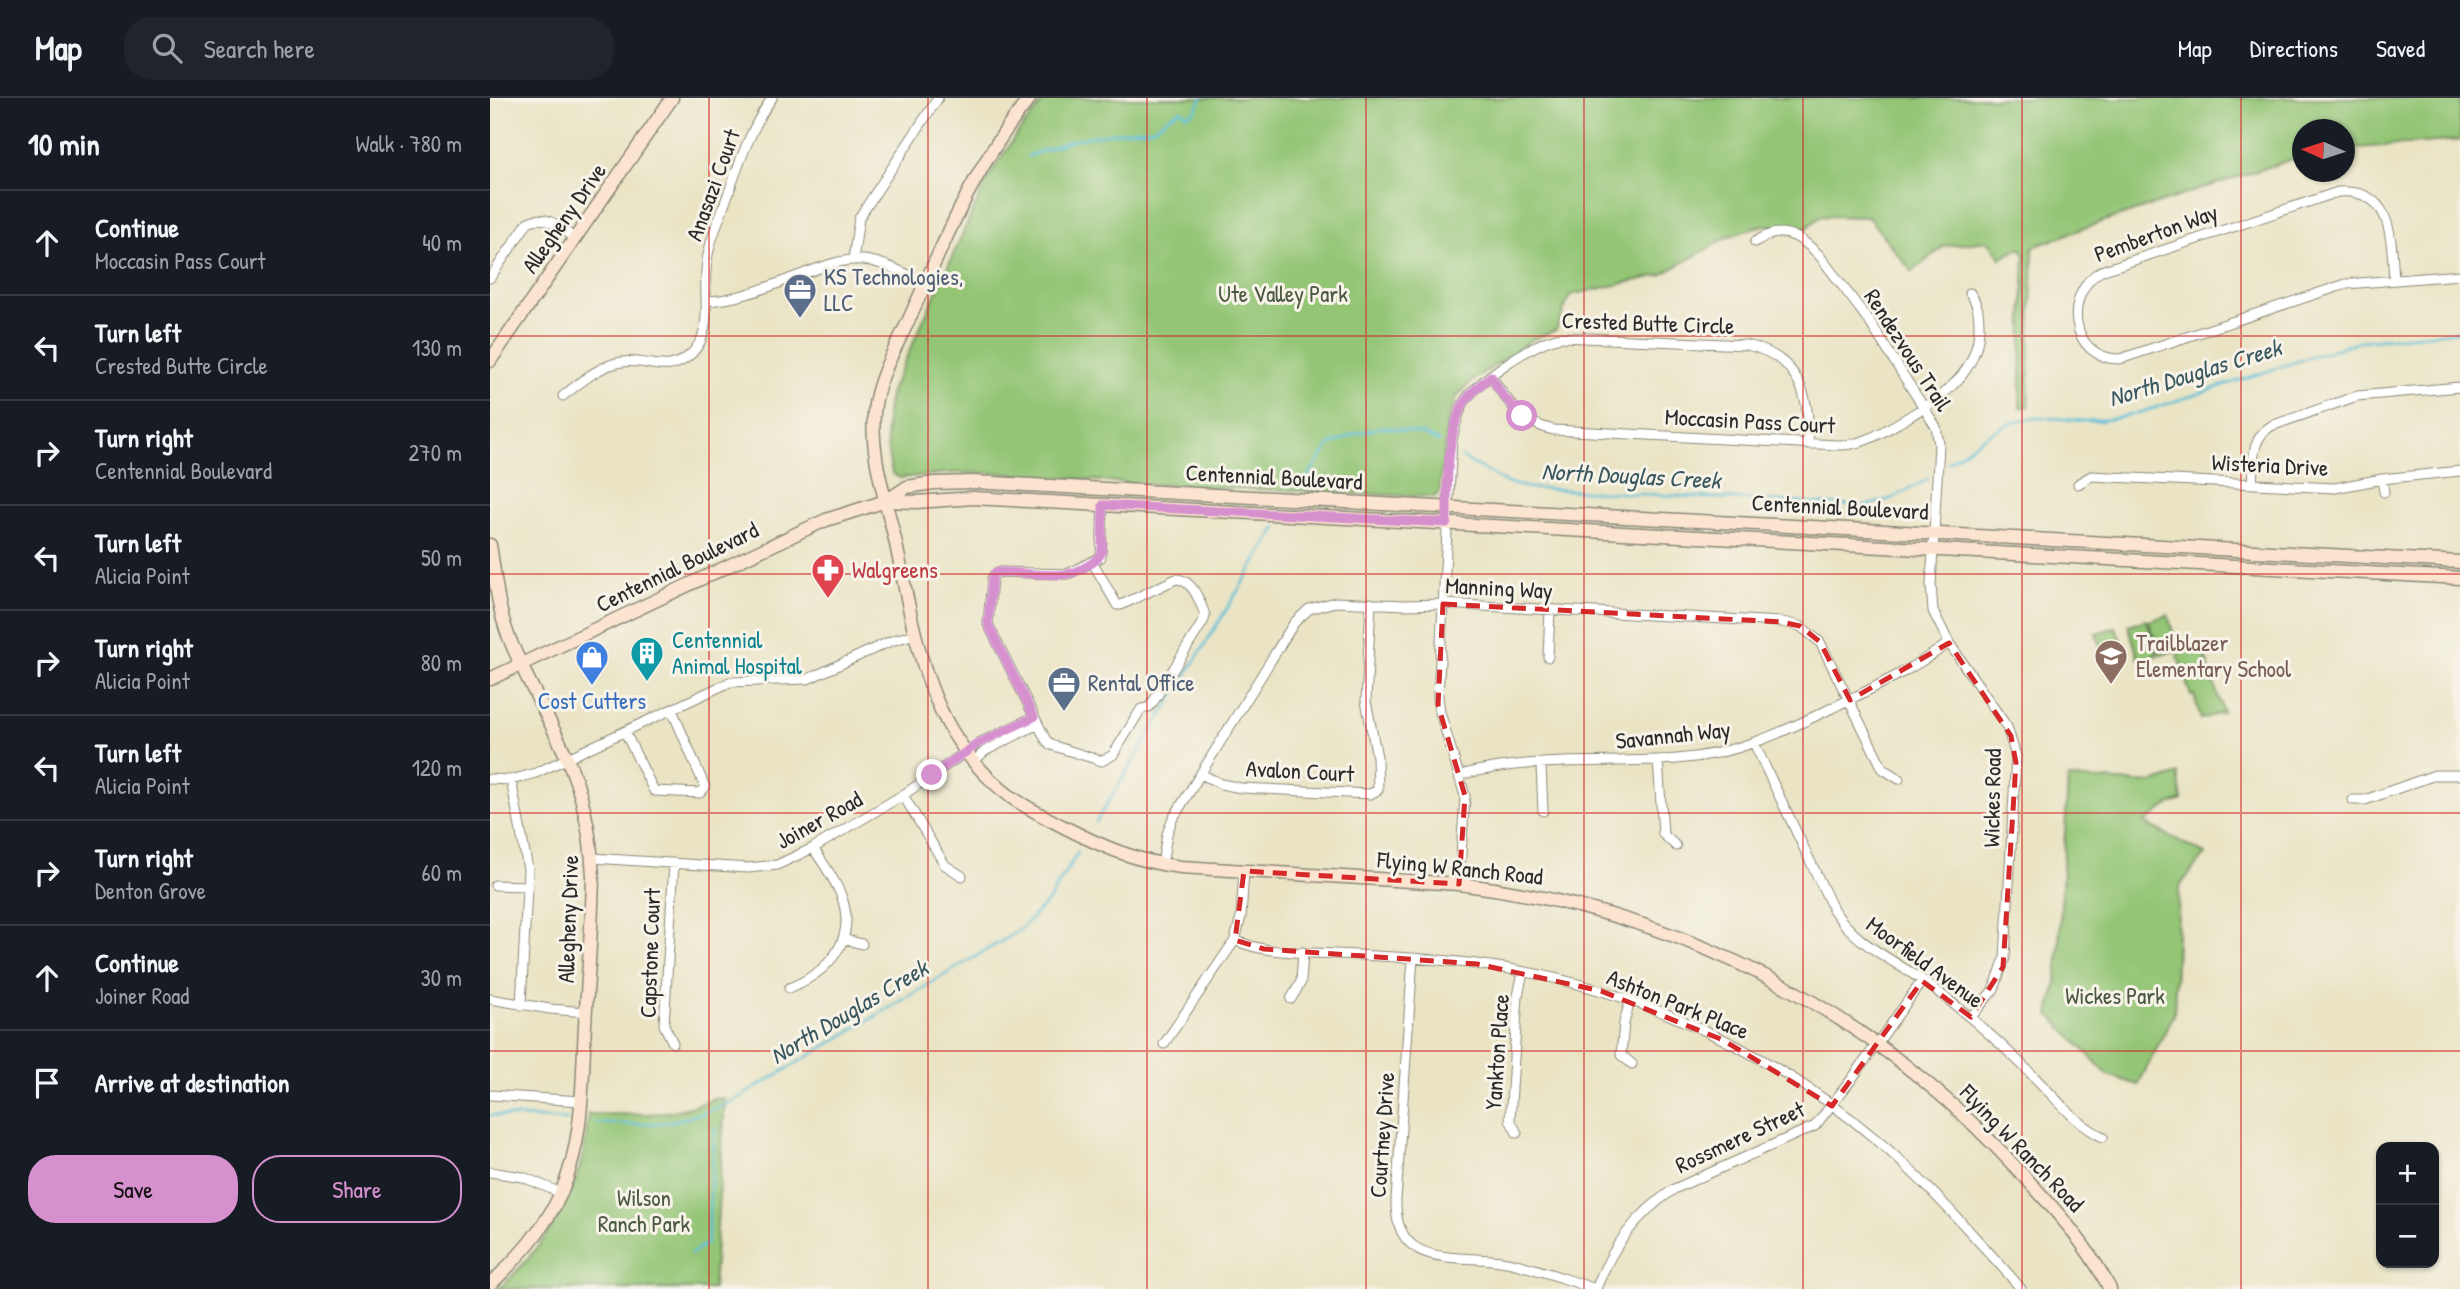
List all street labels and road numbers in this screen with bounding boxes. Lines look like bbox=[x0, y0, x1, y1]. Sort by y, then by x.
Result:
street label: Anasazi Court bbox=[678, 124, 747, 245]
street label: Allegheny Drive bbox=[514, 156, 613, 279]
street label: Pemberton Way bbox=[2090, 196, 2222, 269]
street label: Rendezvous Trail bbox=[1857, 283, 1960, 417]
street label: Crested Butte Circle bbox=[1561, 304, 1735, 341]
street label: Moccasin Pass Court bbox=[1664, 401, 1837, 440]
street label: Wisteria Drive bbox=[2211, 446, 2329, 483]
street label: Centennial Boulevard bbox=[1185, 456, 1363, 497]
street label: Centennial Boulevard bbox=[1751, 486, 1929, 527]
street label: Centennial Boulevard bbox=[590, 514, 763, 619]
street label: Manning Way bbox=[1445, 569, 1554, 606]
street label: Savannah Way bbox=[1614, 713, 1732, 756]
street label: Wickes Road bbox=[1975, 748, 2008, 848]
street label: Avalon Court bbox=[1245, 752, 1356, 789]
street label: Joiner Road bbox=[770, 783, 868, 856]
street label: Flying W Ranch Road bbox=[1375, 843, 1544, 892]
street label: Allegheny Drive bbox=[550, 854, 585, 984]
street label: Capstone Court bbox=[632, 886, 667, 1019]
street label: Moorfield Avenue bbox=[1860, 908, 1990, 1015]
street label: Ashton Park Place bbox=[1603, 961, 1754, 1046]
street label: Yankton Place bbox=[1477, 993, 1516, 1111]
street label: Courtney Drive bbox=[1362, 1071, 1401, 1199]
street label: Flying W Ranch Road bbox=[1953, 1076, 2091, 1218]
street label: Rossmere Street bbox=[1670, 1093, 1810, 1180]

